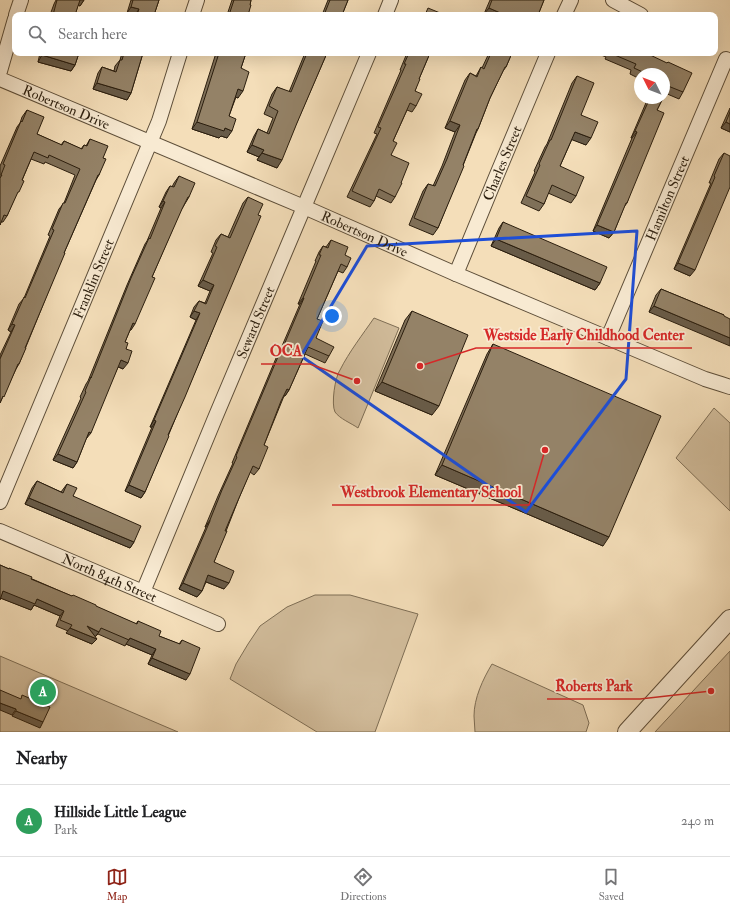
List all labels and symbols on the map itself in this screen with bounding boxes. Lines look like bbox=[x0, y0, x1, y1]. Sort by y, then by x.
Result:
north arrow bbox=[634, 68, 670, 104]
street label: Robertson Drive bbox=[20, 81, 113, 133]
street label: Charles Street bbox=[479, 123, 525, 203]
street label: Hamilton Street bbox=[642, 153, 693, 243]
street label: Robertson Drive bbox=[319, 207, 411, 260]
street label: Franklin Street bbox=[69, 236, 118, 321]
street label: Seward Street bbox=[233, 283, 278, 361]
your location bbox=[322, 306, 342, 326]
callout: Westside Early Childhood Center bbox=[476, 321, 692, 348]
text: Westside Early Childhood Center bbox=[483, 326, 685, 346]
callout: OCA bbox=[261, 337, 310, 364]
text: OCA bbox=[270, 342, 303, 361]
callout: Westbrook Elementary School bbox=[332, 478, 529, 505]
text: Westbrook Elementary School bbox=[340, 483, 522, 503]
street label: North 84th Street bbox=[59, 550, 160, 606]
callout: Roberts Park bbox=[547, 672, 640, 699]
pin: A bbox=[30, 677, 56, 707]
text: Roberts Park bbox=[555, 677, 634, 696]

